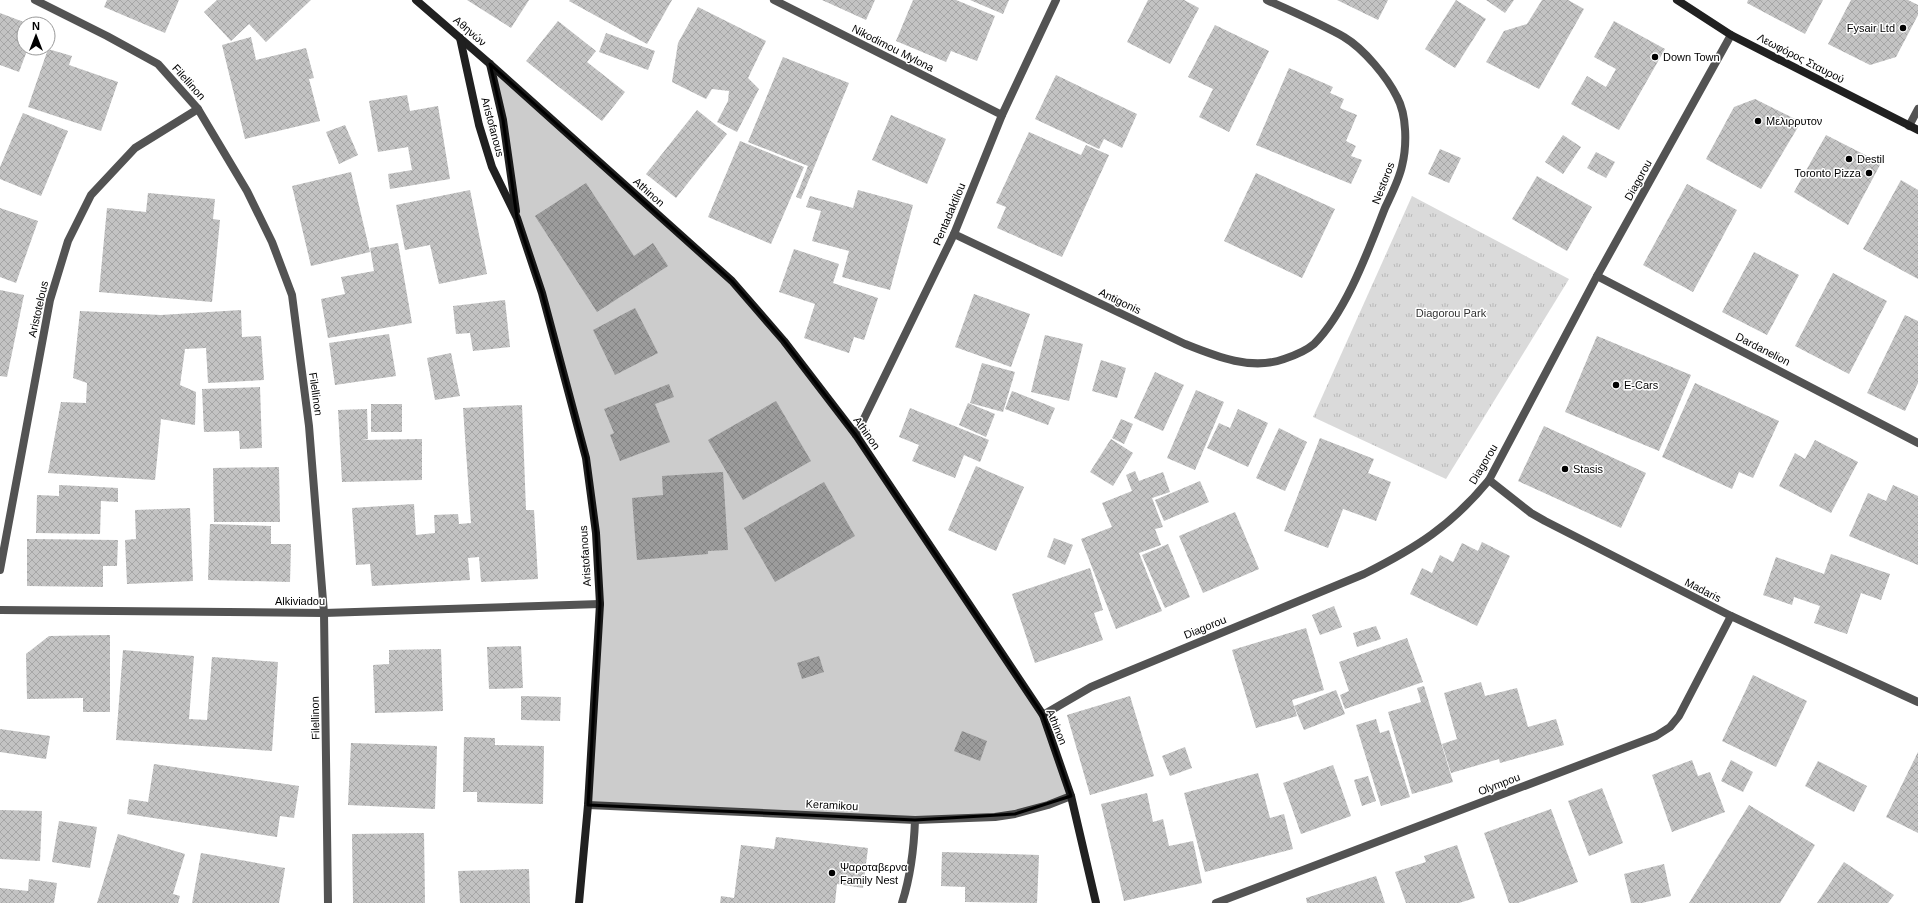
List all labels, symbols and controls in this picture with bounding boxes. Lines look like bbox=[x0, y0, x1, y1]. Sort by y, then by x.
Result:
street label: Αθηνών bbox=[451, 14, 489, 49]
north arrow bbox=[16, 16, 56, 56]
text: N bbox=[32, 20, 40, 32]
street label: Nikodimou Mylona bbox=[850, 22, 937, 74]
place label: Fysair Ltd bbox=[1847, 22, 1895, 34]
marker: Fysair Ltd bbox=[1898, 23, 1908, 33]
street label: Λεωφόρος Σταυρού bbox=[1755, 31, 1847, 85]
place label: Down Town bbox=[1663, 51, 1720, 63]
marker: Down Town bbox=[1650, 52, 1660, 62]
street label: Filellinon bbox=[170, 62, 208, 102]
street label: Aristofanous bbox=[479, 96, 507, 159]
place label: Μελιρρυτον bbox=[1766, 115, 1823, 127]
marker: Μελιρρυτον bbox=[1753, 116, 1763, 126]
place label: Destil bbox=[1857, 153, 1885, 165]
marker: Destil bbox=[1844, 154, 1854, 164]
street label: Diagorou bbox=[1622, 158, 1654, 202]
street label: Nestoros bbox=[1370, 160, 1397, 206]
place label: Toronto Pizza bbox=[1794, 167, 1862, 179]
marker: Toronto Pizza bbox=[1864, 168, 1874, 178]
street label: Athinon bbox=[631, 175, 667, 209]
street label: Pentadaktilou bbox=[930, 181, 968, 247]
street label: Aristotelous bbox=[26, 279, 50, 338]
street label: Antigonis bbox=[1097, 286, 1143, 317]
park label: Diagorou Park bbox=[1416, 307, 1487, 319]
street label: Dardanelion bbox=[1734, 330, 1792, 368]
street label: Filellinon bbox=[307, 372, 325, 416]
place label: E-Cars bbox=[1624, 379, 1659, 391]
marker: E-Cars bbox=[1611, 380, 1621, 390]
street label: Athinon bbox=[851, 414, 883, 452]
street label: Diagorou bbox=[1466, 442, 1500, 486]
place label: Stasis bbox=[1573, 463, 1603, 475]
marker: Stasis bbox=[1560, 464, 1570, 474]
street label: Aristofanous bbox=[577, 525, 593, 587]
street label: Madaris bbox=[1683, 576, 1724, 604]
street label: Alkiviadou bbox=[275, 595, 325, 607]
street label: Diagorou bbox=[1182, 613, 1228, 641]
street label: Filellinon bbox=[309, 696, 321, 740]
street label: Athinon bbox=[1044, 707, 1070, 747]
street label: Olympou bbox=[1476, 771, 1522, 797]
street label: Keramikou bbox=[805, 798, 859, 812]
place label: Ψαροταβερνα Family Nest bbox=[840, 861, 908, 886]
marker: Ψαροταβερνα Family Nest bbox=[827, 868, 837, 878]

